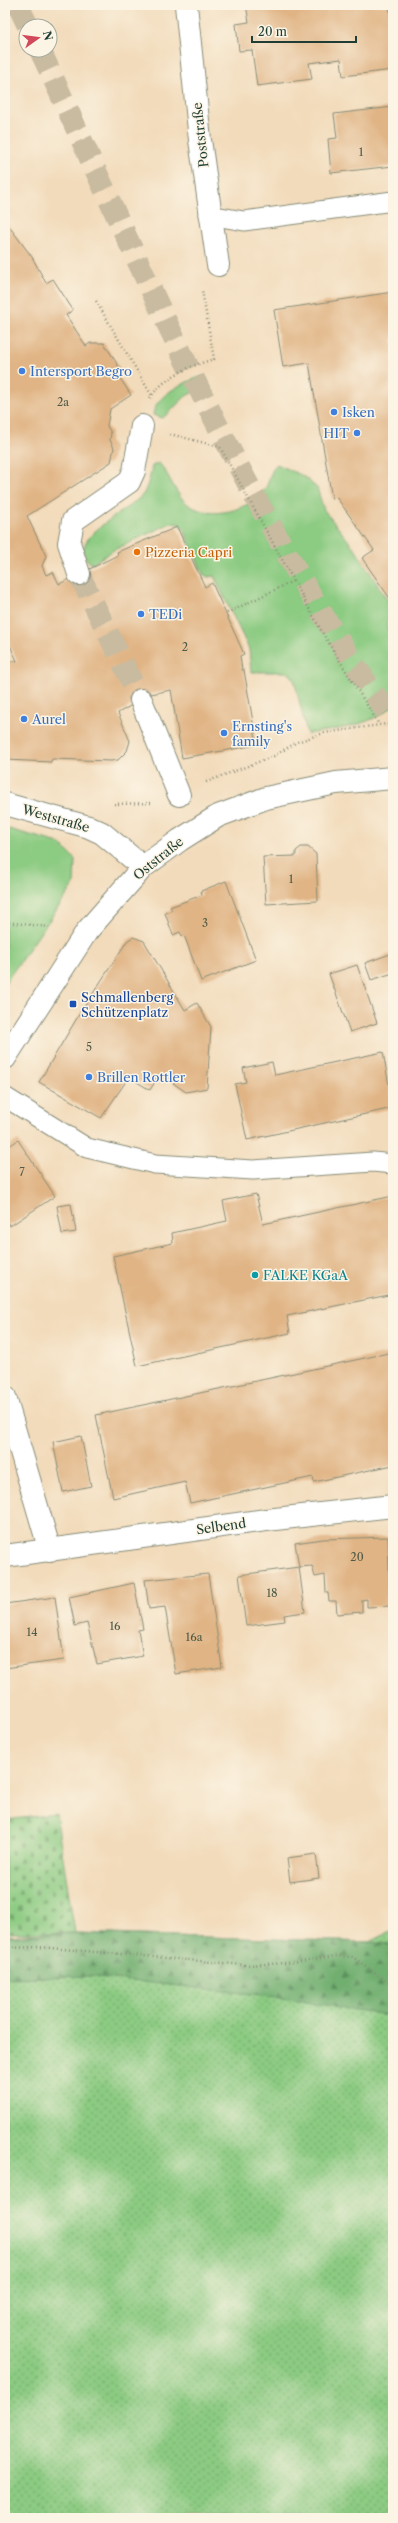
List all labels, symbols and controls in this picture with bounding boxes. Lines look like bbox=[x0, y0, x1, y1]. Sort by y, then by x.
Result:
north arrow bbox=[18, 18, 58, 58]
scale bar bbox=[252, 18, 356, 44]
text: 20 m bbox=[258, 24, 287, 39]
text: N bbox=[40, 29, 56, 42]
street label: Poststraße bbox=[189, 102, 211, 168]
house number: 1 bbox=[359, 145, 364, 159]
place label: Intersport Begro bbox=[30, 363, 132, 379]
marker: Intersport Begro bbox=[17, 366, 27, 376]
house number: 2a bbox=[57, 395, 69, 409]
place label: Isken bbox=[342, 404, 375, 420]
marker: Isken bbox=[329, 407, 339, 417]
place label: HIT bbox=[323, 425, 349, 441]
marker: HIT bbox=[352, 428, 362, 438]
place label: Pizzeria Capri bbox=[145, 544, 232, 560]
marker: Pizzeria Capri bbox=[132, 547, 142, 557]
place label: TEDi bbox=[149, 606, 182, 622]
marker: TEDi bbox=[136, 609, 146, 619]
house number: 2 bbox=[182, 640, 188, 654]
place label: Aurel bbox=[31, 711, 66, 727]
marker: Aurel bbox=[19, 714, 29, 724]
place label: Ernsting's family bbox=[232, 718, 292, 749]
marker: Ernsting's family bbox=[219, 728, 229, 738]
street label: Weststraße bbox=[19, 800, 92, 835]
street label: Oststraße bbox=[130, 833, 186, 883]
house number: 1 bbox=[289, 872, 294, 886]
house number: 3 bbox=[202, 916, 208, 930]
place label: Schmallenberg Schützenplatz bbox=[81, 989, 173, 1020]
marker: Schmallenberg Schützenplatz bbox=[68, 999, 78, 1009]
house number: 5 bbox=[86, 1040, 92, 1054]
place label: Brillen Rottler bbox=[97, 1069, 186, 1085]
marker: Brillen Rottler bbox=[84, 1072, 94, 1082]
house number: 7 bbox=[19, 1165, 25, 1179]
place label: FALKE KGaA bbox=[263, 1267, 348, 1283]
marker: FALKE KGaA bbox=[250, 1270, 260, 1280]
street label: Selbend bbox=[195, 1515, 247, 1537]
house number: 20 bbox=[350, 1550, 364, 1564]
house number: 18 bbox=[266, 1586, 278, 1600]
house number: 16 bbox=[109, 1619, 121, 1633]
house number: 14 bbox=[27, 1625, 37, 1639]
house number: 16a bbox=[186, 1630, 203, 1644]

